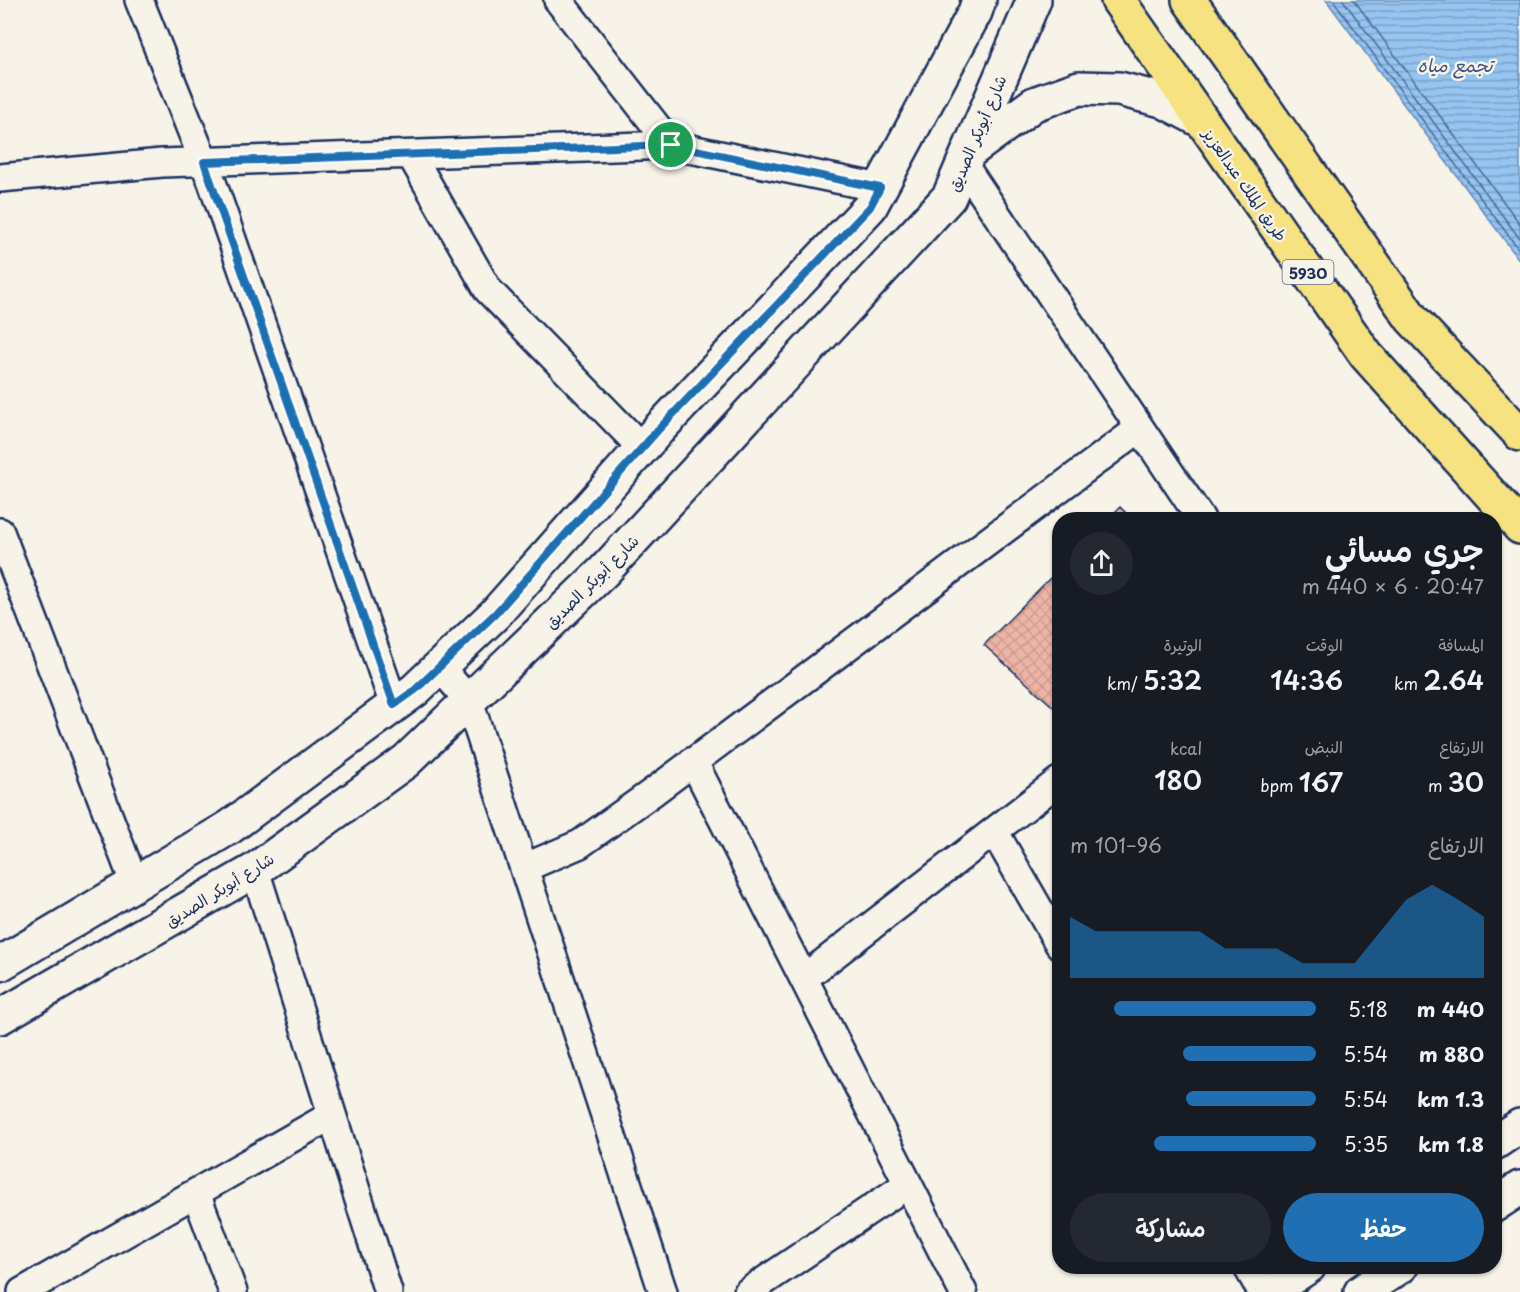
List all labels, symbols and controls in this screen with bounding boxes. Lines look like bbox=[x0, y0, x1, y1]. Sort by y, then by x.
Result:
water label: تجمع مياه bbox=[1418, 51, 1495, 79]
street label: شارع أبوبكر الصديق bbox=[941, 71, 1012, 195]
pin bbox=[645, 119, 696, 170]
street label: طريق الملك عبدالعزيز bbox=[1197, 121, 1294, 246]
icon: arrive bbox=[654, 128, 687, 161]
road number: 5930 bbox=[1282, 260, 1334, 284]
text: جري مسائي bbox=[1325, 523, 1484, 573]
street label: شارع أبوبكر الصديق bbox=[539, 529, 644, 634]
button: share bbox=[1070, 532, 1133, 595]
text: 20:47 · 6 × 440 m bbox=[1302, 571, 1484, 601]
text: الوتيرة bbox=[1163, 632, 1202, 656]
text: الوقت bbox=[1306, 632, 1343, 656]
text: المسافة bbox=[1438, 632, 1484, 656]
text: 5:32 bbox=[1143, 660, 1202, 699]
text: 14:36 bbox=[1270, 660, 1343, 699]
text: 2.64 bbox=[1423, 660, 1484, 699]
text: /km bbox=[1107, 671, 1143, 695]
text: km bbox=[1394, 671, 1423, 695]
text: النبض bbox=[1305, 734, 1343, 758]
text: الارتفاع bbox=[1439, 734, 1484, 758]
text: kcal bbox=[1170, 736, 1202, 760]
text: 180 bbox=[1154, 760, 1202, 799]
text: 167 bbox=[1299, 762, 1343, 801]
text: 30 bbox=[1448, 762, 1484, 801]
text: bpm bbox=[1260, 773, 1299, 797]
text: m bbox=[1428, 773, 1448, 797]
text: 96–101 m bbox=[1070, 830, 1162, 860]
text: الارتفاع bbox=[1428, 830, 1484, 860]
street label: شارع أبوبكر الصديق bbox=[160, 846, 279, 933]
text: 5:18 bbox=[1348, 994, 1388, 1024]
text: 440 m bbox=[1417, 994, 1484, 1024]
text: 5:54 bbox=[1343, 1039, 1388, 1069]
text: 880 m bbox=[1419, 1039, 1484, 1069]
text: 5:54 bbox=[1343, 1084, 1388, 1114]
text: 1.3 km bbox=[1417, 1084, 1484, 1114]
text: 5:35 bbox=[1344, 1129, 1388, 1159]
text: 1.8 km bbox=[1418, 1129, 1484, 1159]
button: مشاركة bbox=[1070, 1193, 1271, 1262]
button: حفظ bbox=[1283, 1193, 1484, 1262]

